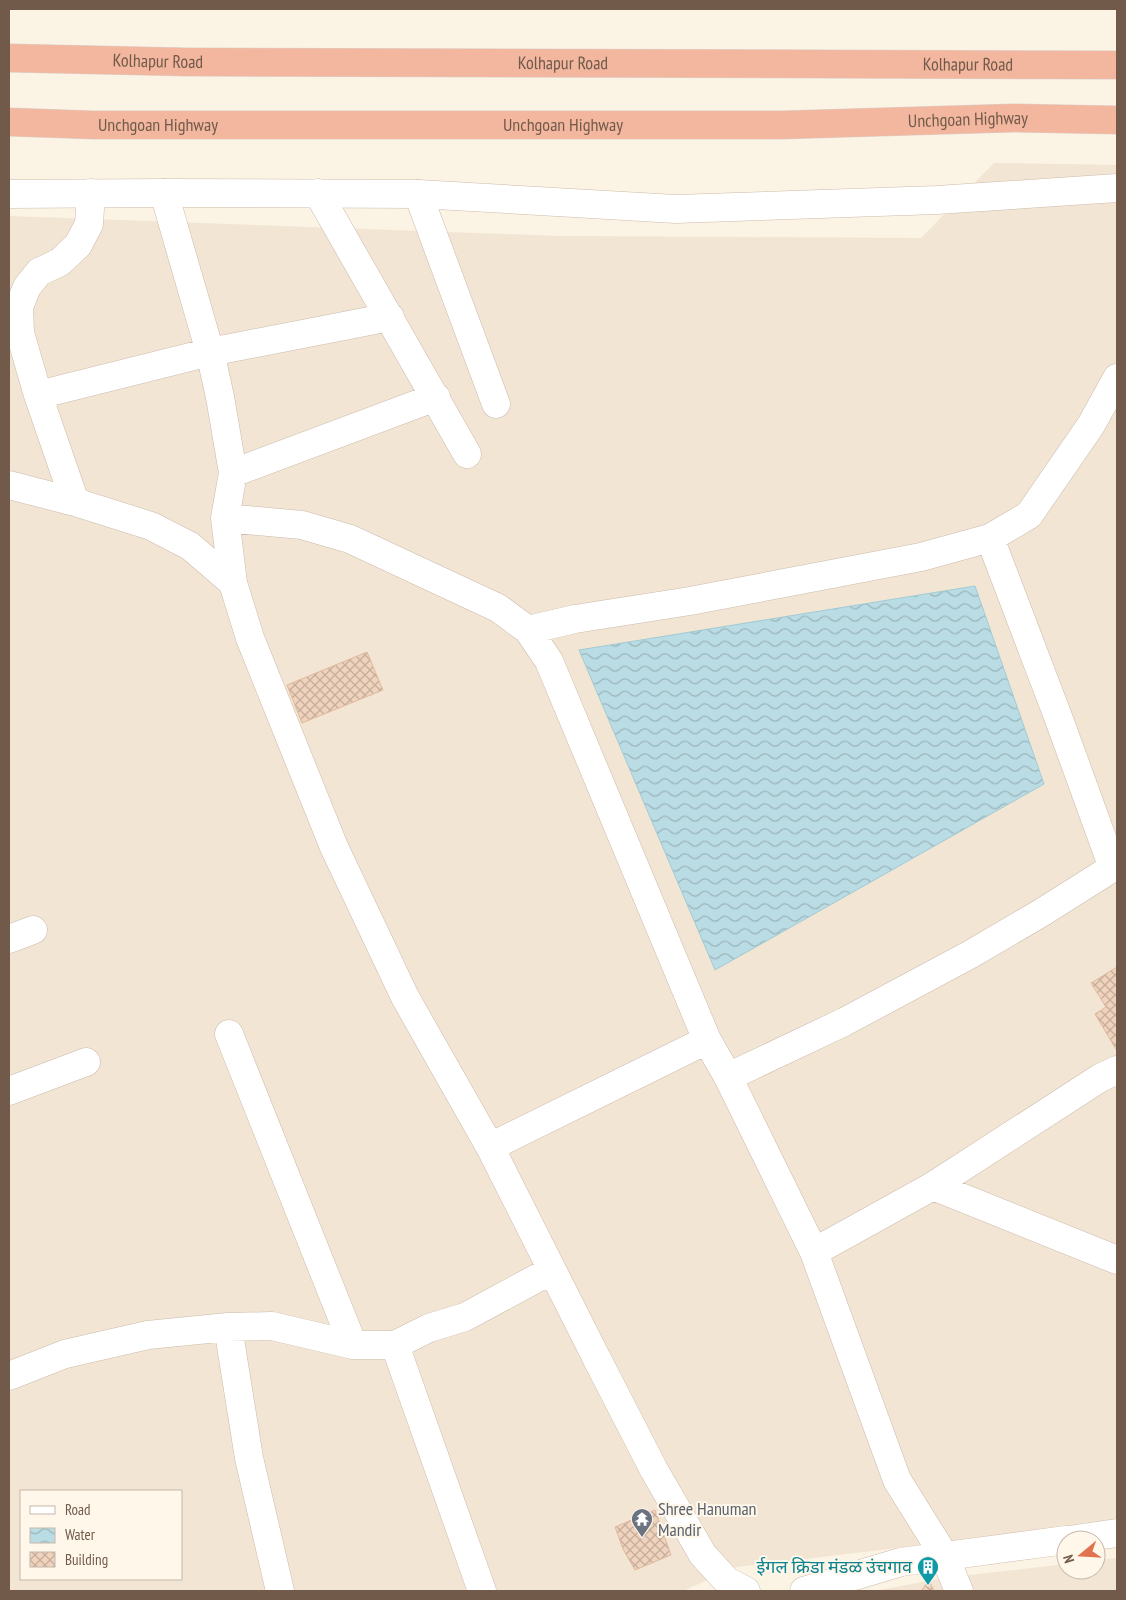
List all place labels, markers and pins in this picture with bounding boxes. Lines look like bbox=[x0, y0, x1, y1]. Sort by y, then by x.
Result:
place label: Shree Hanuman Mandir bbox=[658, 1497, 756, 1541]
temple icon: Shree Hanuman Mandir bbox=[630, 1507, 654, 1538]
place label: ईगल क्रिडा मंडळ उंचगाव bbox=[756, 1555, 913, 1578]
building icon: ईगल क्रिडा मंडळ उंचगाव bbox=[916, 1555, 940, 1586]

